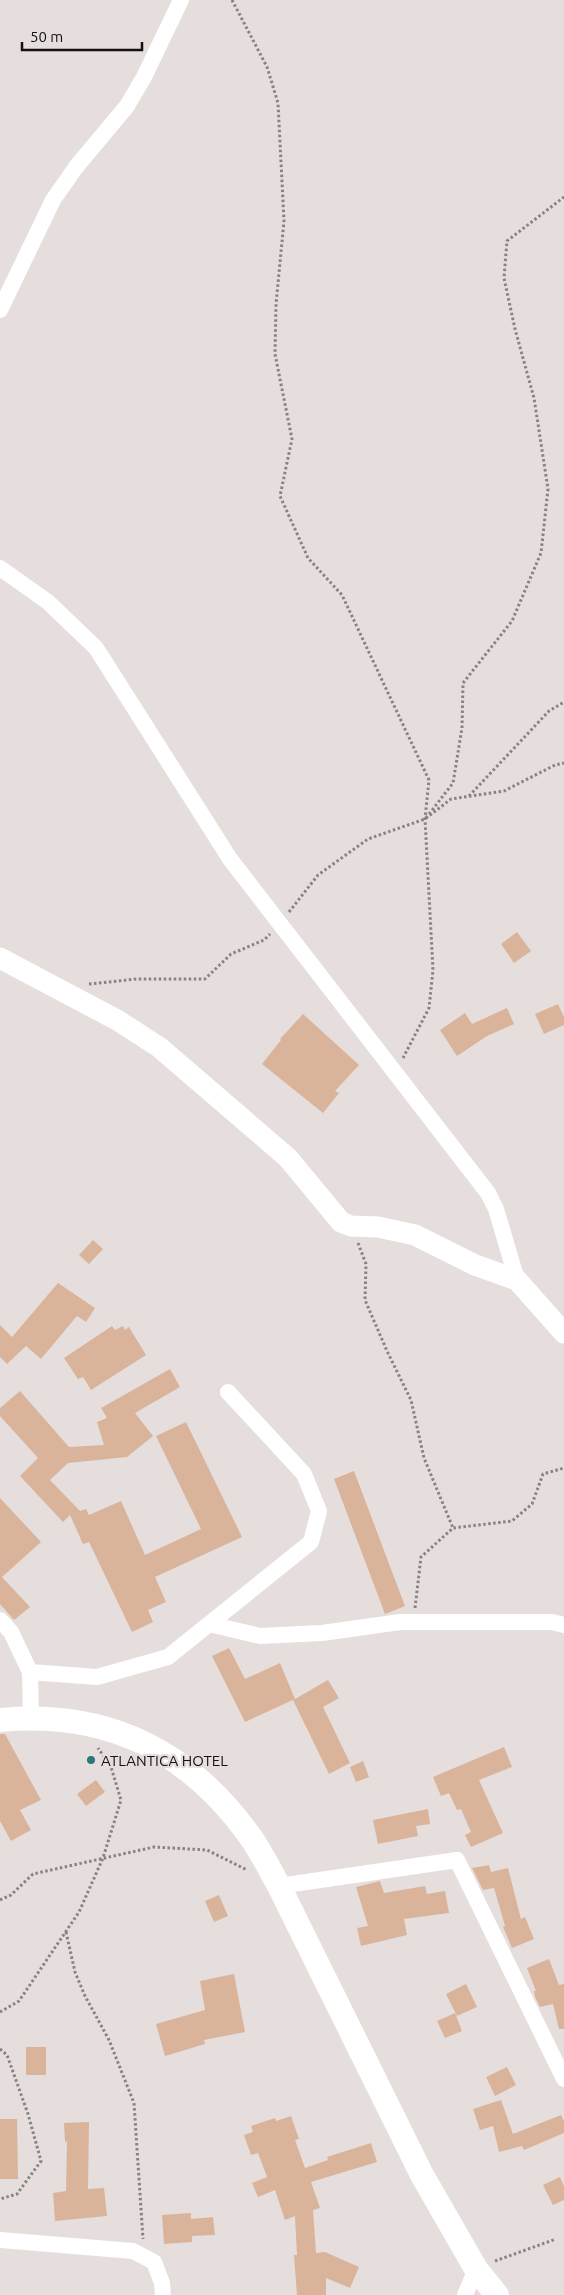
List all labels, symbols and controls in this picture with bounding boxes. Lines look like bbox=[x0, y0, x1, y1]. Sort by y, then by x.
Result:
scale bar bbox=[22, 20, 142, 52]
text: 50 m bbox=[30, 28, 63, 45]
place label: ATLANTICA HOTEL bbox=[101, 1752, 228, 1769]
marker: ATLANTICA HOTEL bbox=[85, 1754, 97, 1766]

